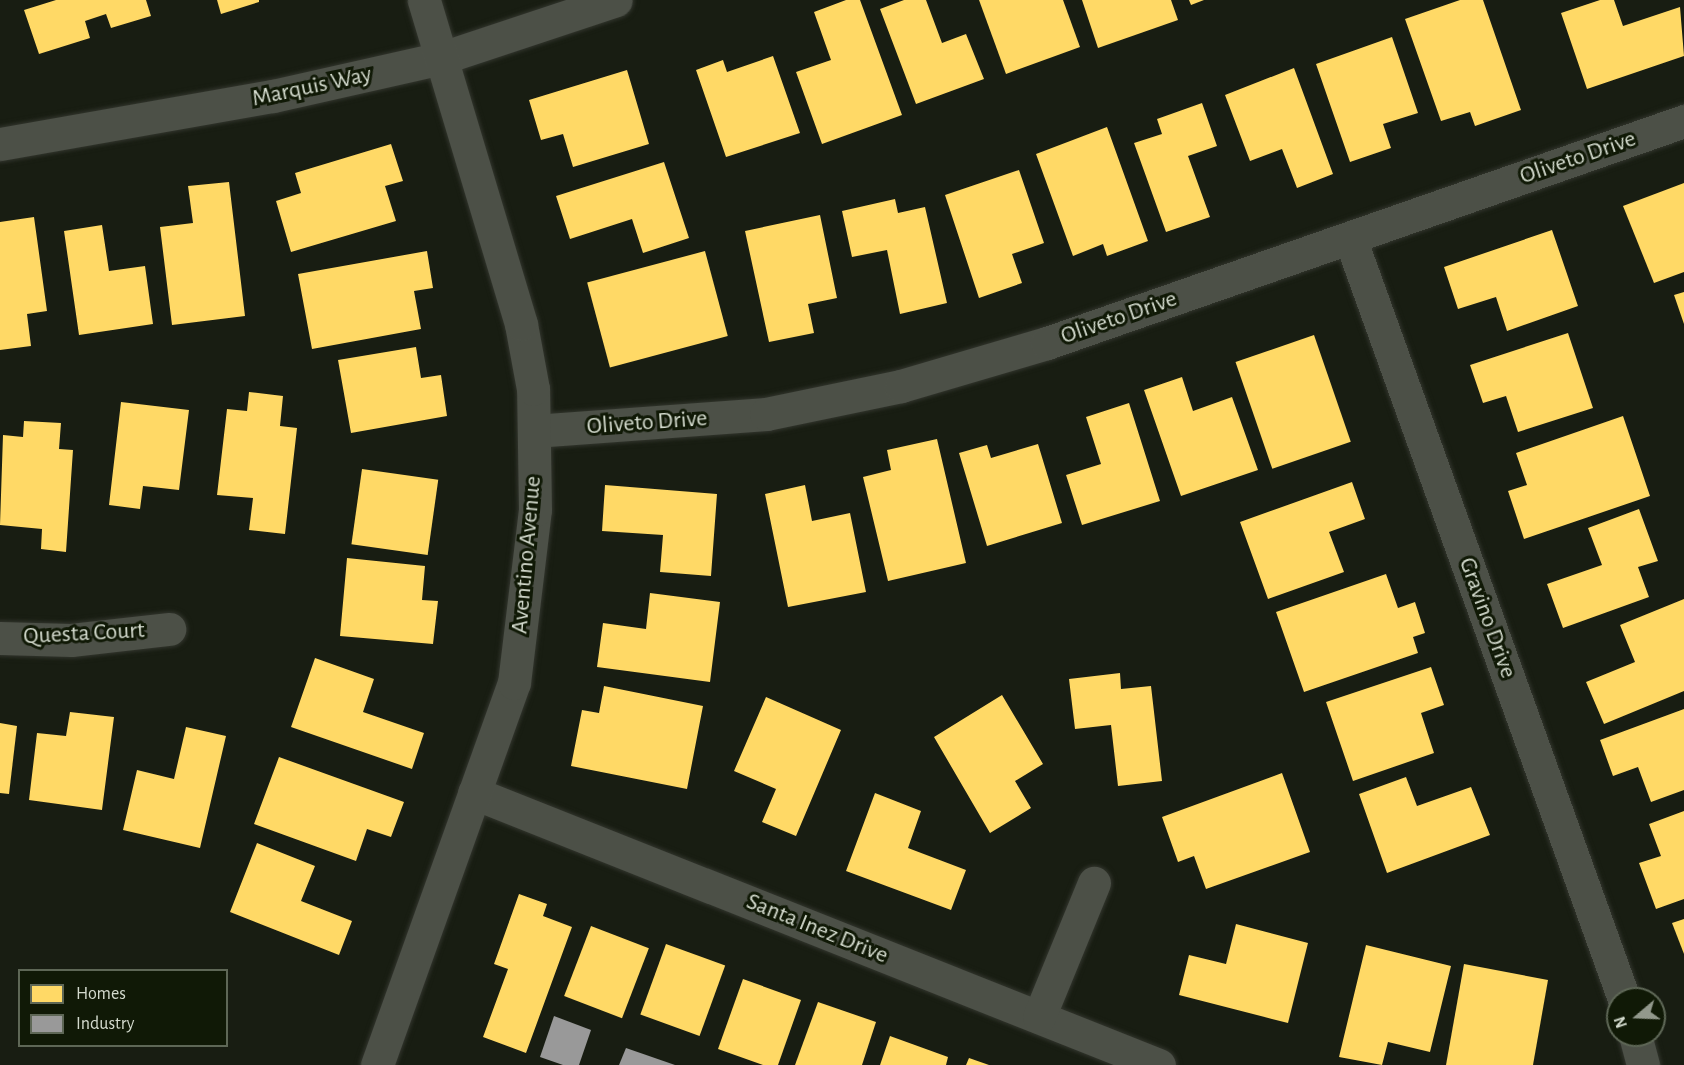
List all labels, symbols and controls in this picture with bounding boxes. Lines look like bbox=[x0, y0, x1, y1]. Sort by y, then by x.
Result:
street label: Marquis Way bbox=[250, 60, 374, 114]
street label: Oliveto Drive bbox=[1516, 125, 1640, 191]
street label: Oliveto Drive bbox=[1057, 285, 1181, 351]
street label: Oliveto Drive bbox=[586, 404, 708, 442]
street label: Aventino Avenue bbox=[506, 475, 548, 635]
street label: Gravino Drive bbox=[1452, 554, 1522, 682]
street label: Questa Court bbox=[23, 616, 145, 652]
street label: Santa Inez Drive bbox=[742, 888, 892, 970]
legend bbox=[18, 969, 228, 1047]
text: Homes bbox=[76, 985, 126, 1003]
north arrow bbox=[1606, 987, 1666, 1047]
text: N bbox=[1611, 1014, 1630, 1030]
text: Industry bbox=[76, 1015, 135, 1033]

